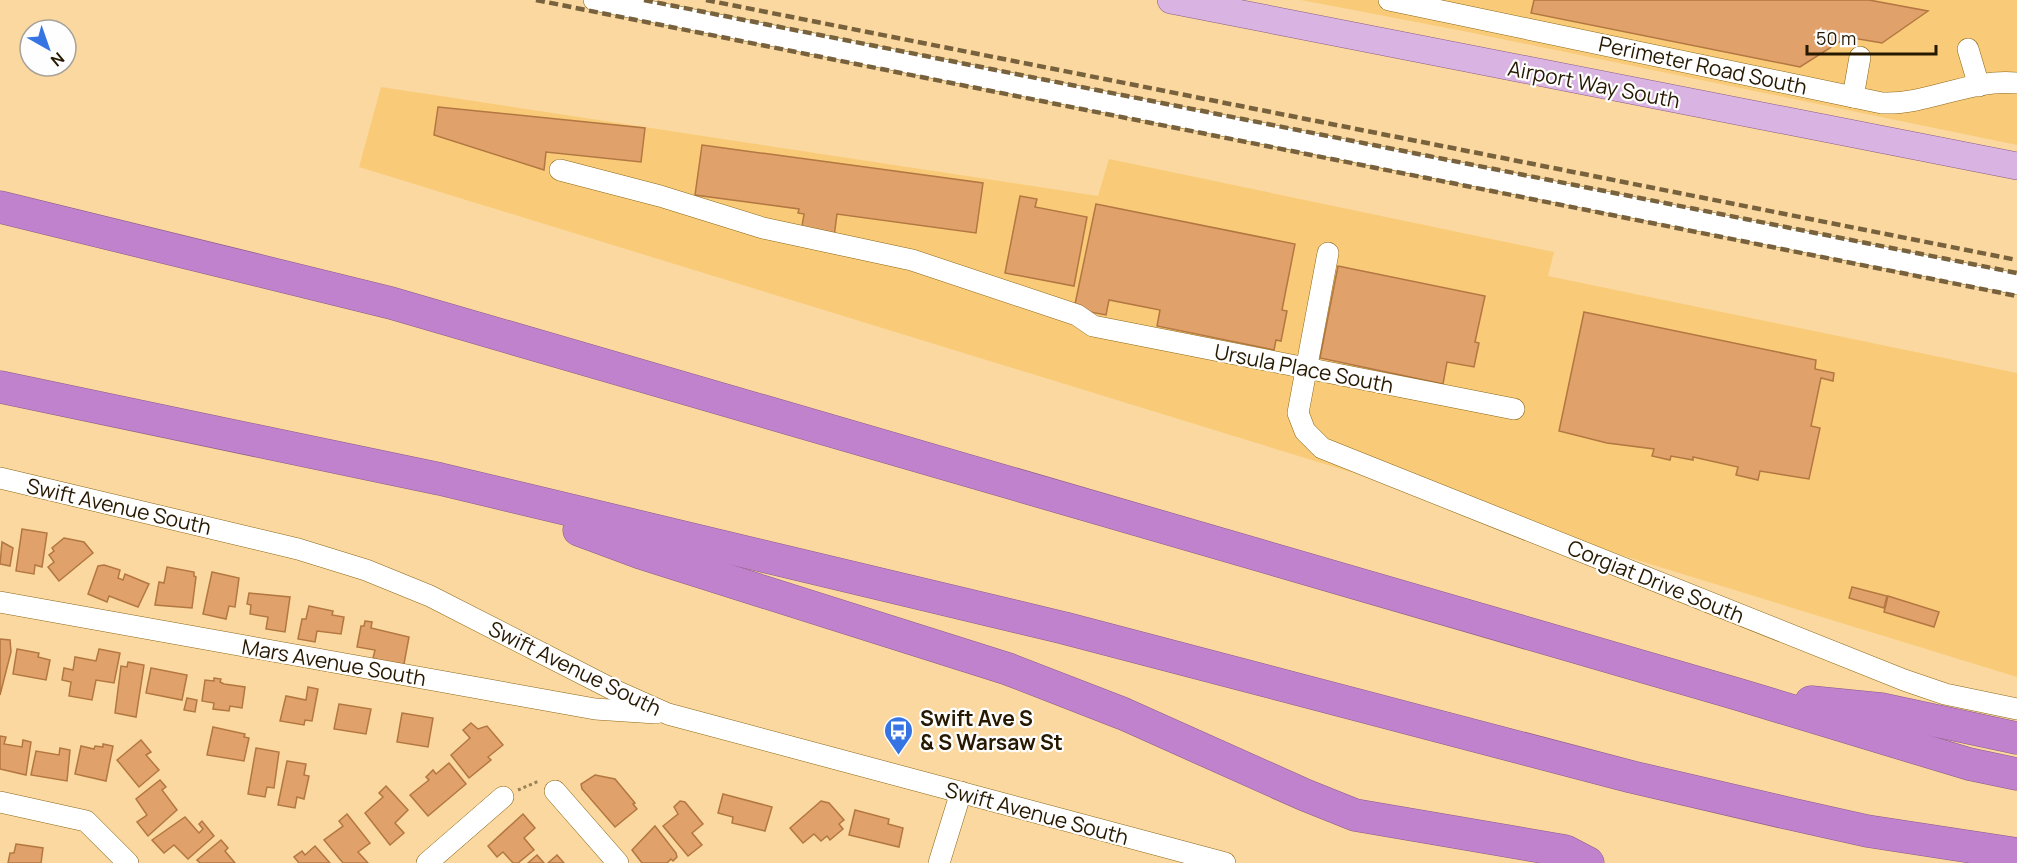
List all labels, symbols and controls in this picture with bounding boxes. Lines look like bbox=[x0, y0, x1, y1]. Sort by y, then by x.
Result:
north arrow bbox=[18, 18, 78, 78]
scale bar bbox=[1807, 18, 1936, 56]
text: 50 m bbox=[1816, 26, 1856, 50]
street label: Perimeter Road South bbox=[1596, 29, 1810, 101]
text: N bbox=[46, 47, 69, 72]
street label: Airport Way South bbox=[1506, 54, 1682, 114]
street label: Ursula Place South bbox=[1212, 337, 1396, 399]
street label: Swift Avenue South bbox=[24, 471, 214, 541]
street label: Corgiat Drive South bbox=[1563, 533, 1749, 629]
street label: Swift Avenue South bbox=[484, 614, 666, 722]
street label: Mars Avenue South bbox=[240, 632, 428, 692]
place label: Swift Ave S & S Warsaw St bbox=[920, 704, 1063, 756]
bus stop icon: Swift Ave S & S Warsaw St bbox=[883, 714, 915, 756]
street label: Swift Avenue South bbox=[942, 775, 1132, 851]

